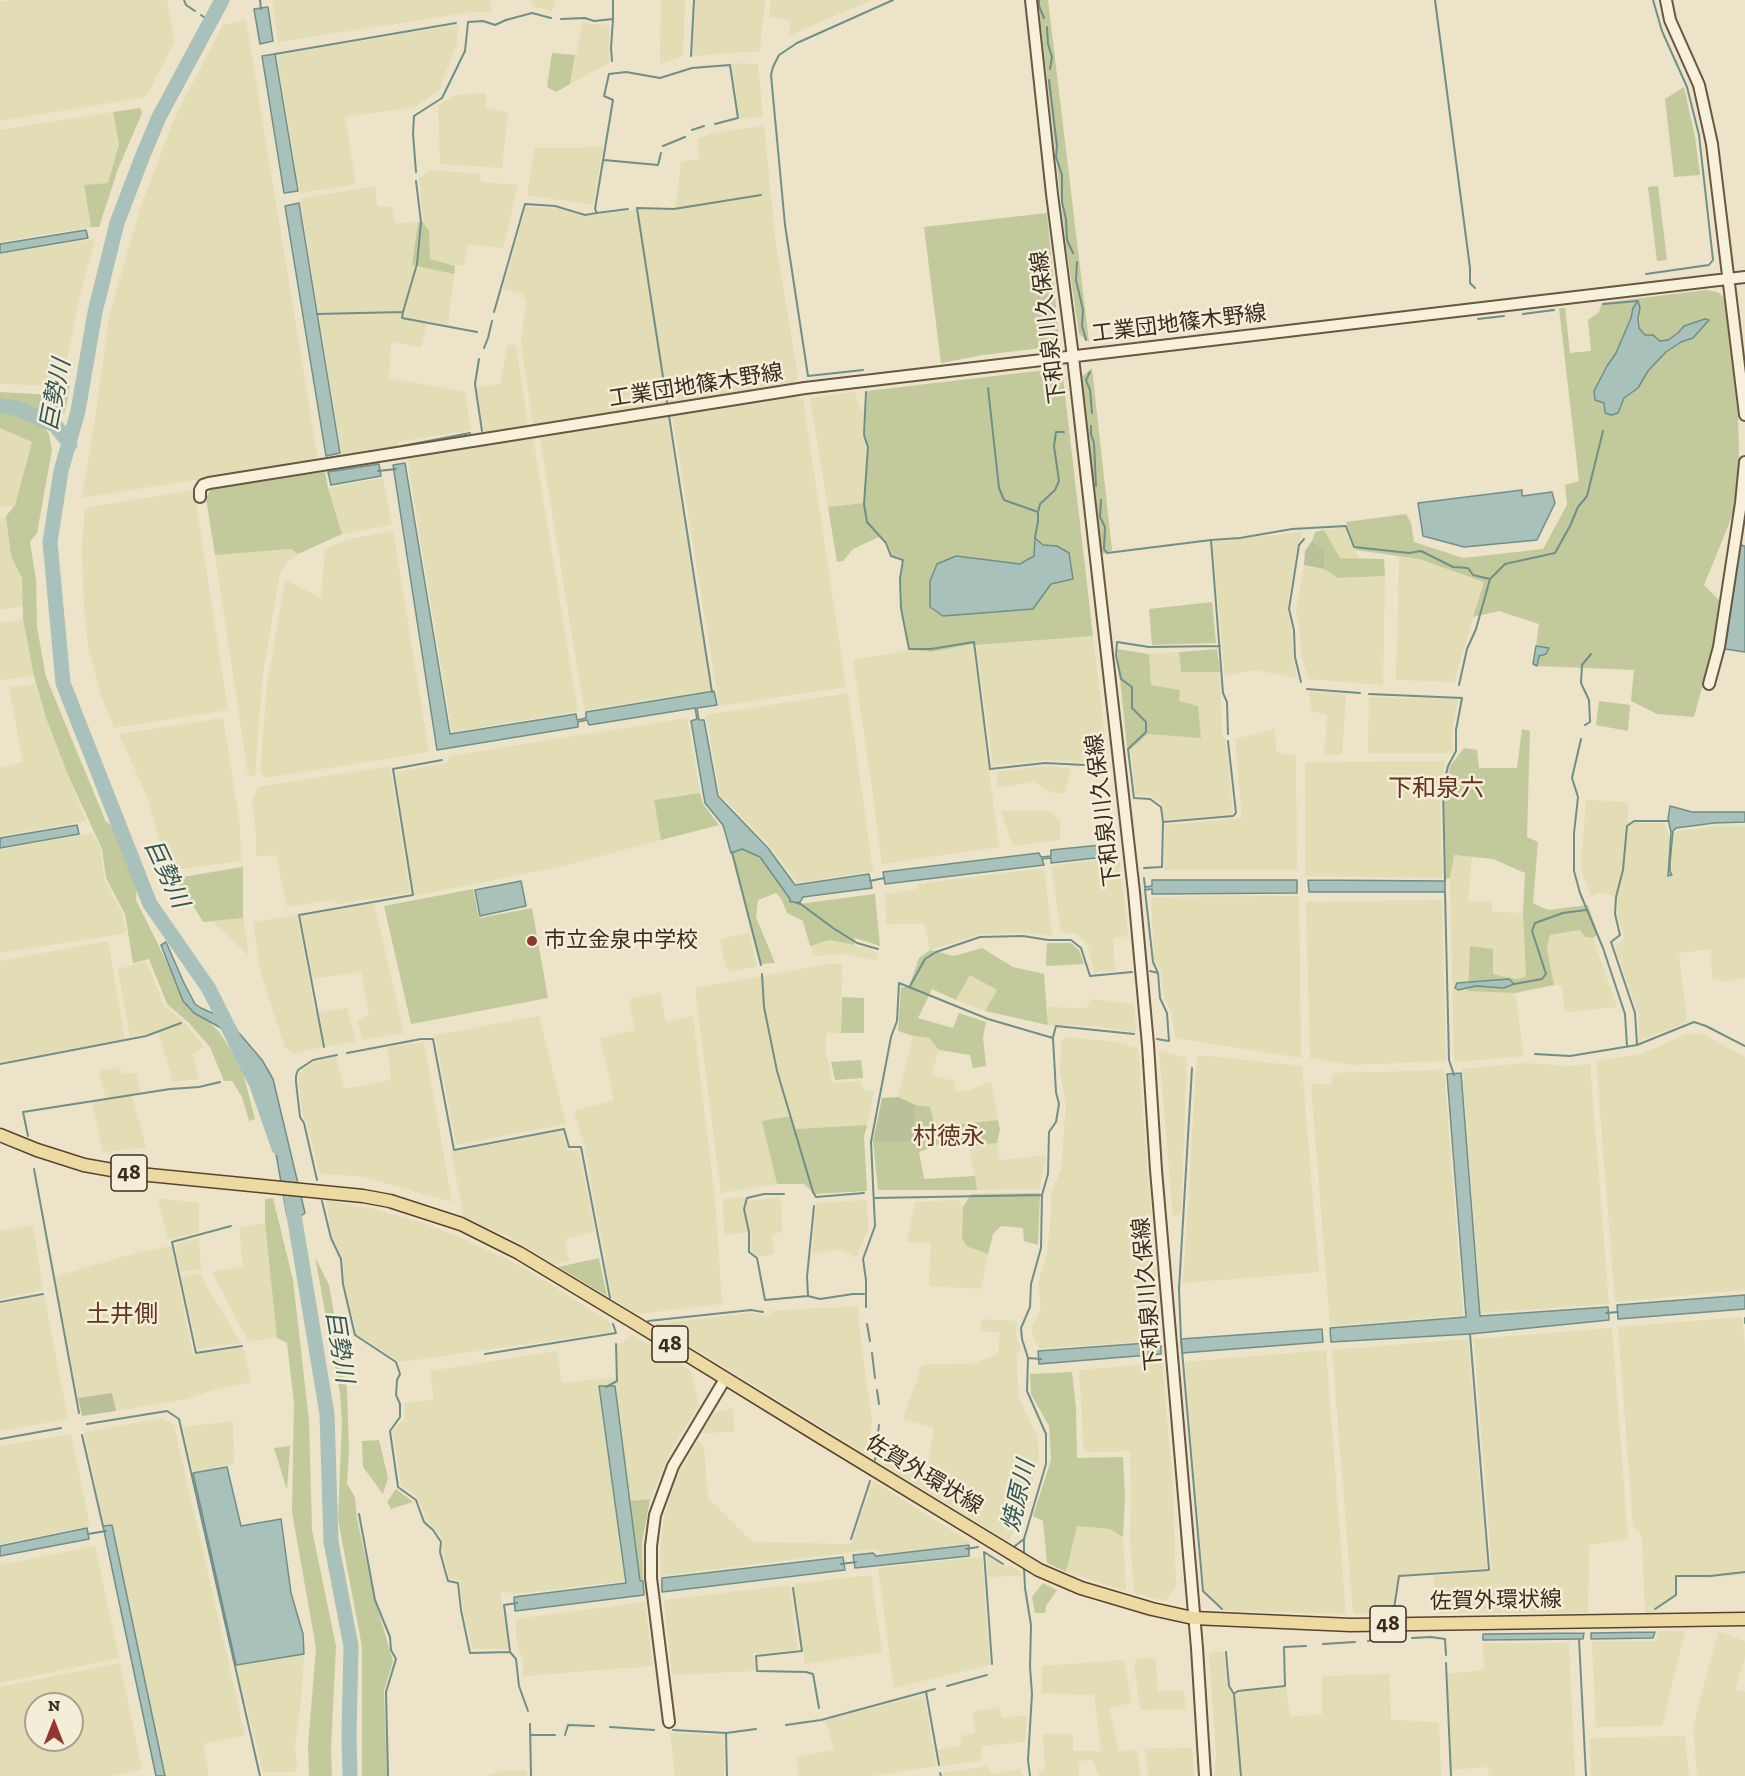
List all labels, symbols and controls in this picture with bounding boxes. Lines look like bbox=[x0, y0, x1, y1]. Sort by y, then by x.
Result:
street label: 下和泉川久保線 bbox=[1027, 249, 1071, 405]
street label: 工業団地篠木野線 bbox=[1090, 300, 1268, 348]
water label: 巨勢川 bbox=[35, 357, 77, 433]
street label: 工業団地篠木野線 bbox=[607, 359, 785, 413]
street label: 下和泉川久保線 bbox=[1082, 732, 1126, 888]
district label: 下和泉六 bbox=[1388, 775, 1484, 803]
water label: 巨勢川 bbox=[138, 835, 194, 913]
place label: 市立金泉中学校 bbox=[544, 928, 698, 954]
marker: 市立金泉中学校 bbox=[525, 934, 539, 948]
district label: 村徳永 bbox=[913, 1123, 985, 1151]
road number: 48 bbox=[111, 1155, 147, 1191]
street label: 下和泉川久保線 bbox=[1128, 1216, 1168, 1372]
district label: 土井側 bbox=[86, 1301, 158, 1329]
water label: 巨勢川 bbox=[319, 1309, 359, 1385]
road number: 48 bbox=[652, 1326, 688, 1362]
street label: 佐賀外環状線 bbox=[861, 1430, 987, 1520]
water label: 焼原川 bbox=[997, 1458, 1041, 1534]
street label: 佐賀外環状線 bbox=[1430, 1587, 1562, 1615]
road number: 48 bbox=[1370, 1606, 1406, 1642]
north arrow bbox=[24, 1692, 84, 1752]
text: N bbox=[48, 1696, 60, 1715]

